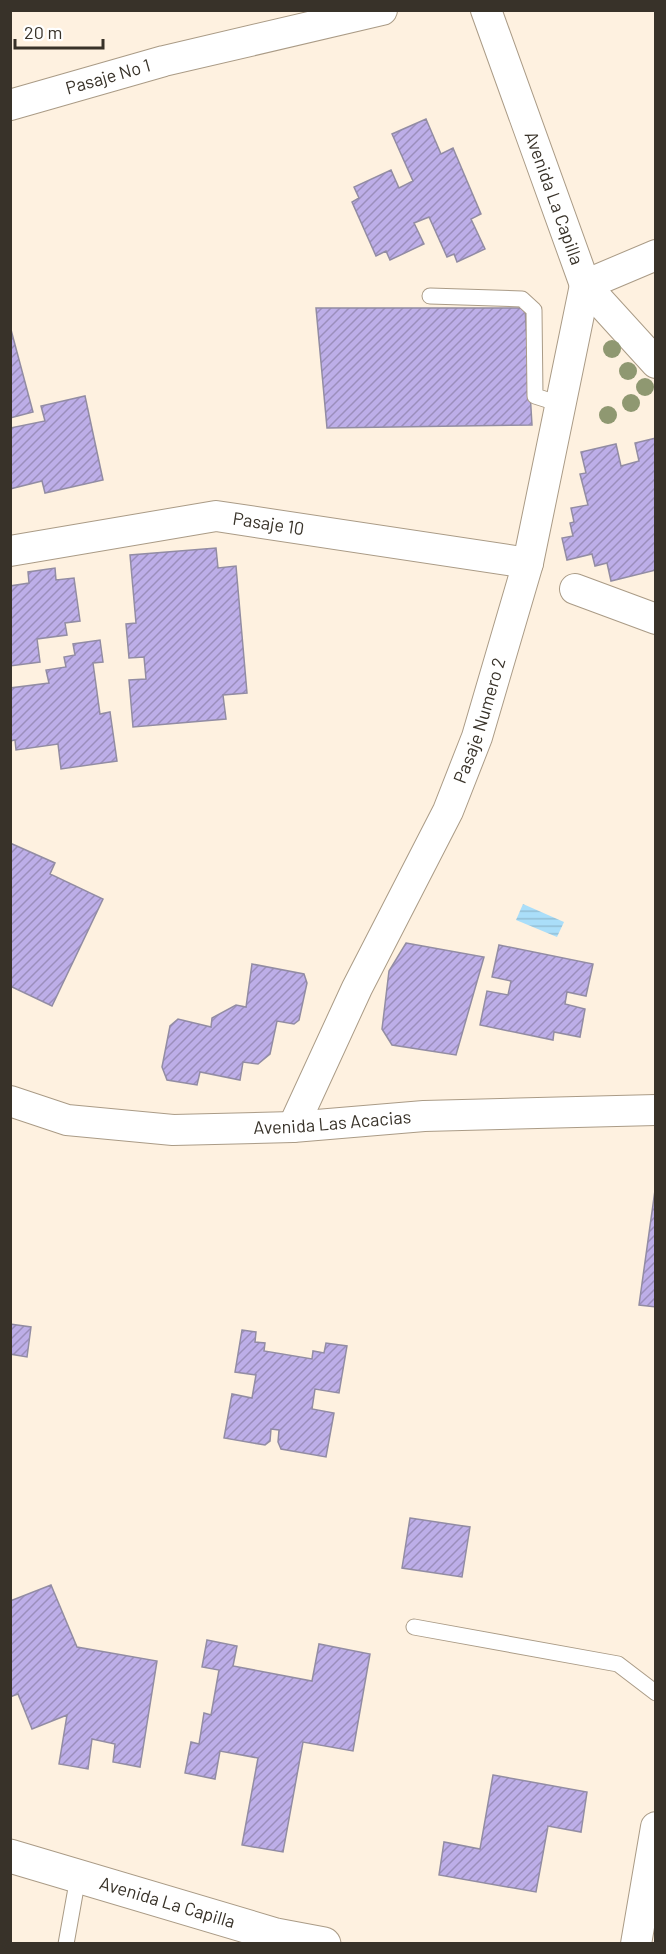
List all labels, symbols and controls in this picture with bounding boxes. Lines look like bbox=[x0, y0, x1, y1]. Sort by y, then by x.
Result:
scale bar bbox=[15, 12, 104, 50]
text: 20 m bbox=[24, 21, 62, 43]
street label: Pasaje No 1 bbox=[63, 53, 153, 99]
street label: Avenida La Capilla bbox=[521, 128, 589, 268]
street label: Pasaje 10 bbox=[231, 507, 306, 539]
street label: Pasaje Numero 2 bbox=[448, 655, 510, 786]
street label: Avenida Las Acacias bbox=[253, 1105, 412, 1138]
street label: Avenida La Capilla bbox=[97, 1871, 238, 1932]

